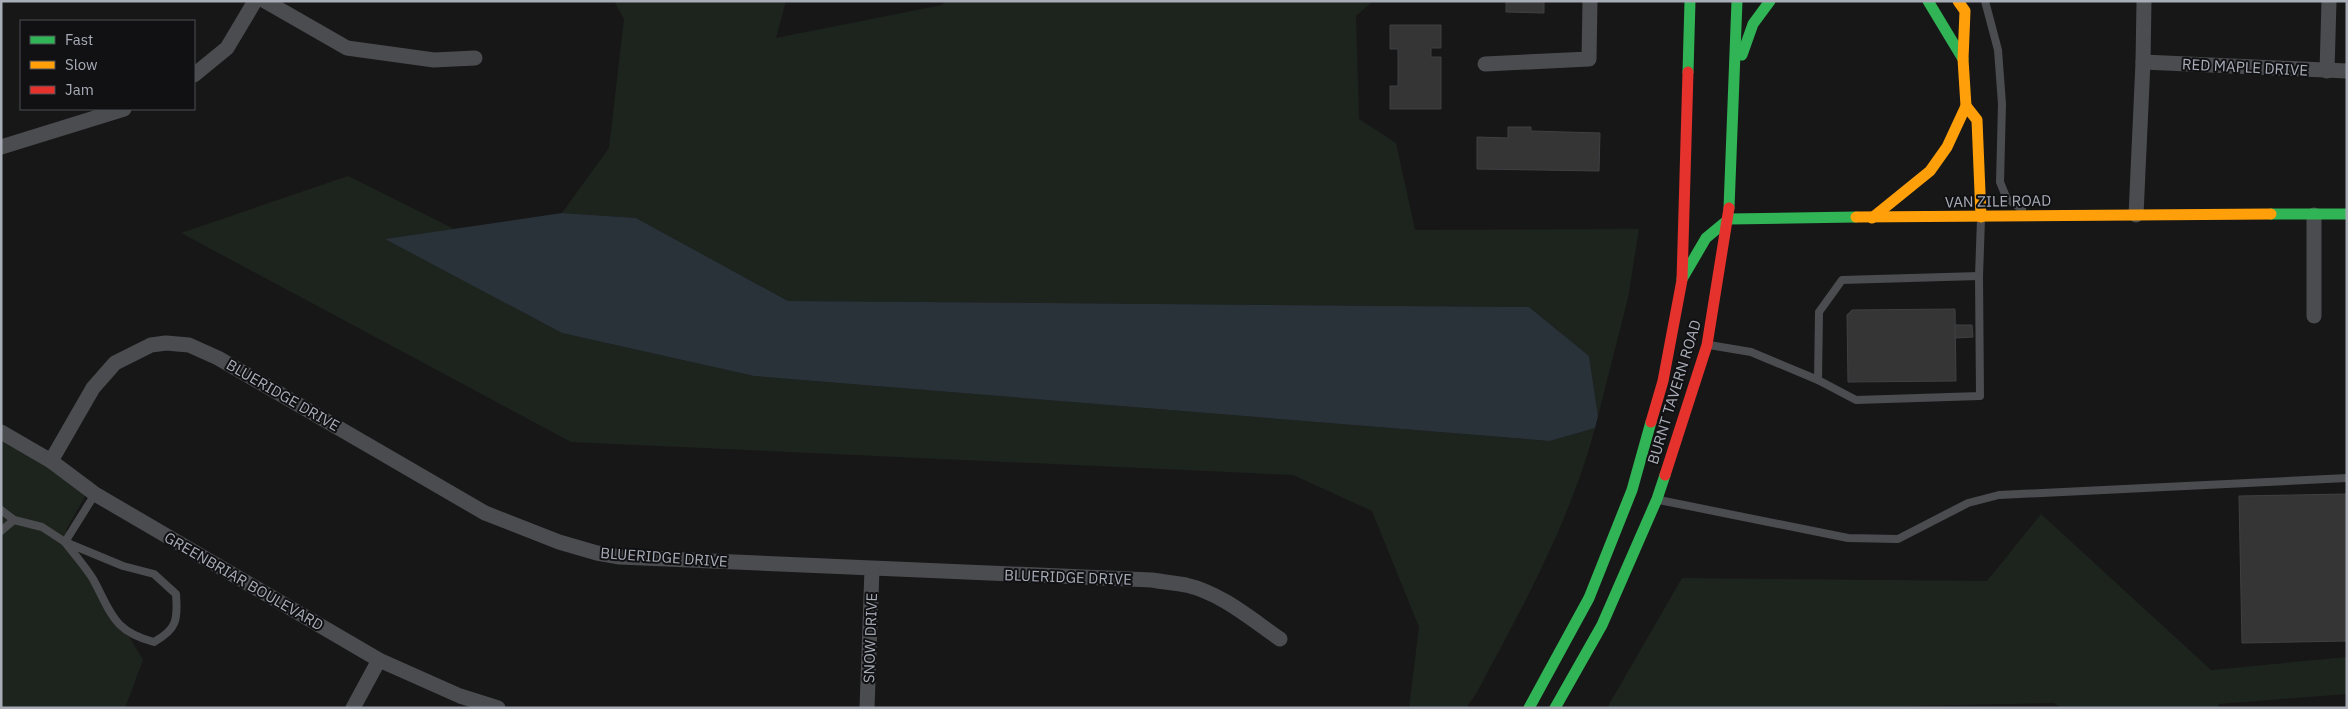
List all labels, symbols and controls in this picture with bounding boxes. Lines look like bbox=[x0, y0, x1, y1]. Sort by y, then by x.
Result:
legend bbox=[20, 20, 195, 110]
text: Fast bbox=[65, 30, 93, 49]
street label: RED MAPLE DRIVE bbox=[2181, 54, 2309, 80]
text: Slow bbox=[65, 55, 98, 74]
text: Jam bbox=[65, 80, 94, 99]
street label: VAN ZILE ROAD bbox=[1945, 191, 2051, 211]
street label: BURNT TAVERN ROAD bbox=[1643, 317, 1705, 467]
street label: BLUERIDGE DRIVE bbox=[223, 355, 343, 435]
street label: GREENBRIAR BOULEVARD bbox=[161, 528, 327, 634]
street label: BLUERIDGE DRIVE bbox=[600, 543, 728, 571]
street label: BLUERIDGE DRIVE bbox=[1004, 565, 1132, 589]
street label: SNOW DRIVE bbox=[859, 593, 881, 683]

